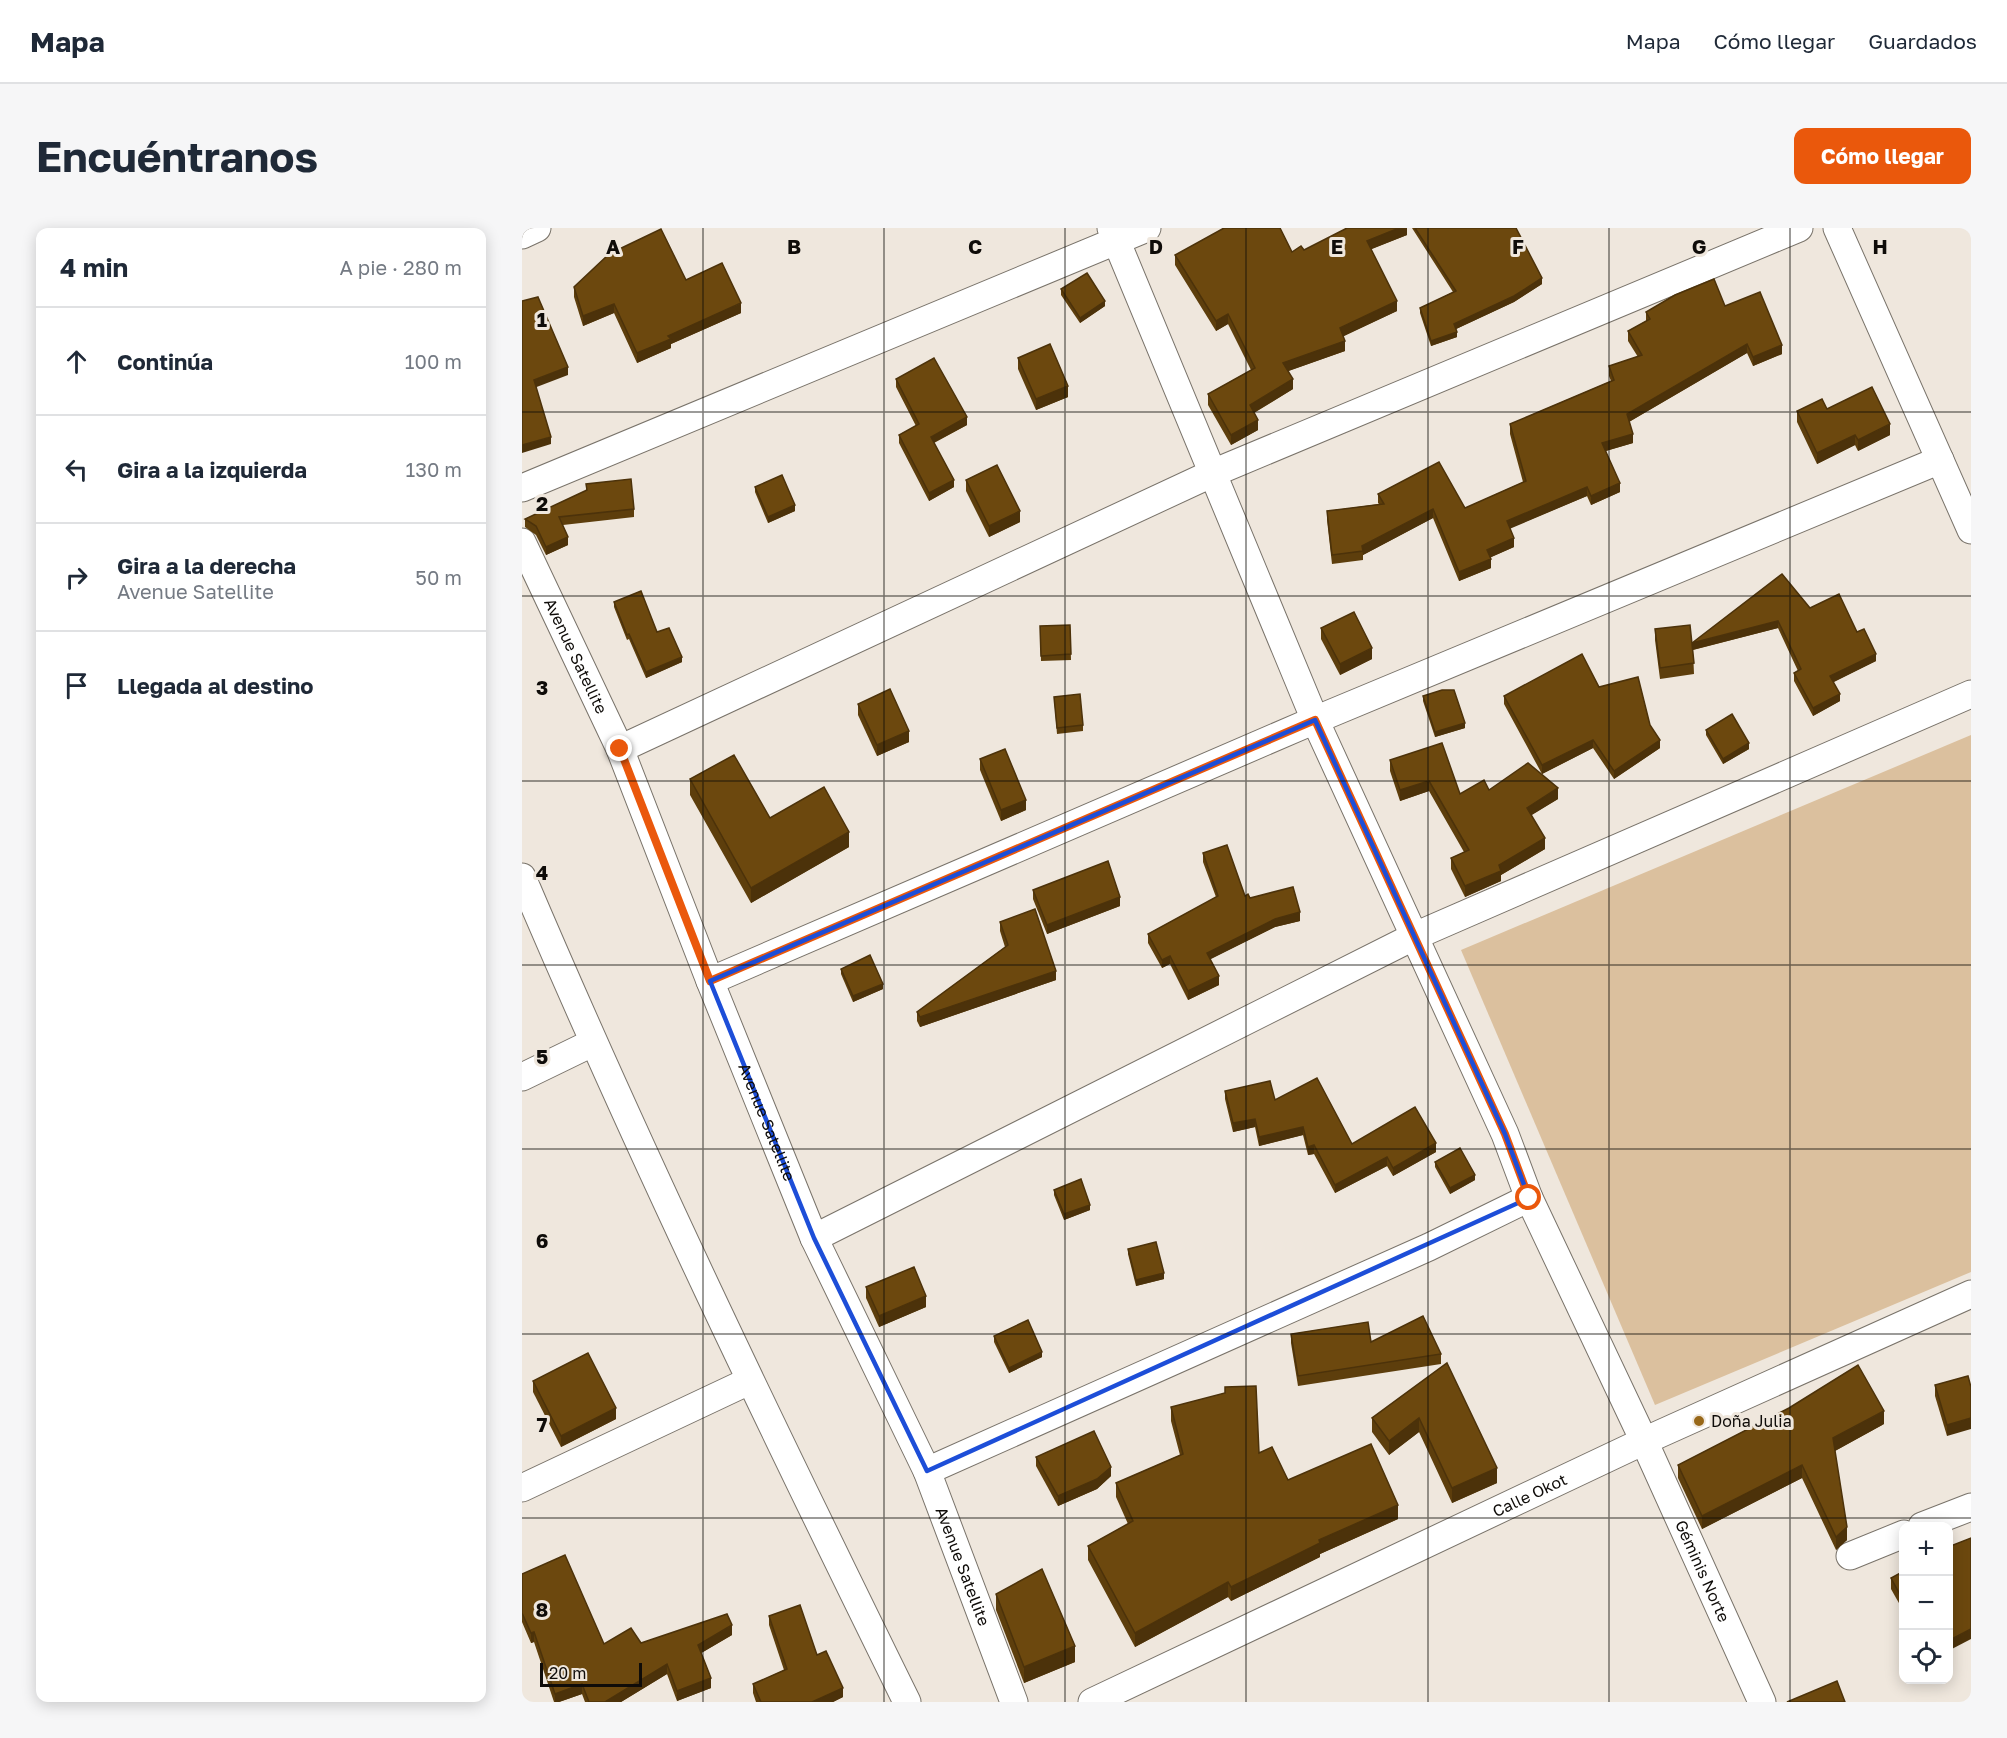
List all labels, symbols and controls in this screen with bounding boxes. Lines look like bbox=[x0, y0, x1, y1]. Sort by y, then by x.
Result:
text: Mapa bbox=[30, 25, 105, 58]
text: Mapa bbox=[1626, 28, 1681, 54]
text: Cómo llegar bbox=[1714, 28, 1835, 54]
text: Guardados bbox=[1868, 28, 1977, 54]
button: Cómo llegar bbox=[1794, 128, 1971, 184]
text: Encuéntranos bbox=[36, 131, 318, 181]
text: A bbox=[606, 234, 620, 258]
text: B bbox=[787, 234, 801, 258]
text: C bbox=[968, 234, 982, 258]
text: D bbox=[1149, 234, 1163, 258]
text: E bbox=[1331, 234, 1343, 258]
text: F bbox=[1512, 234, 1524, 258]
text: G bbox=[1692, 234, 1706, 258]
text: H bbox=[1872, 234, 1888, 258]
text: 4 min bbox=[60, 252, 128, 283]
text: A pie · 280 m bbox=[339, 255, 462, 279]
text: 1 bbox=[537, 307, 547, 331]
icon: ahead bbox=[60, 345, 93, 378]
text: Continúa bbox=[117, 348, 213, 375]
text: 100 m bbox=[405, 349, 462, 373]
icon: left bbox=[60, 453, 93, 486]
text: Gira a la izquierda bbox=[117, 456, 307, 483]
text: 130 m bbox=[406, 457, 462, 481]
text: 2 bbox=[536, 491, 548, 515]
text: Gira a la derecha bbox=[117, 552, 296, 579]
icon: right bbox=[60, 561, 93, 594]
text: 50 m bbox=[415, 565, 462, 589]
text: Avenue Satellite bbox=[117, 579, 274, 603]
street label: Avenue Satellite bbox=[540, 595, 612, 717]
icon: arrive bbox=[60, 669, 93, 702]
text: Llegada al destino bbox=[117, 672, 314, 699]
text: 3 bbox=[536, 675, 548, 699]
route end bbox=[606, 735, 632, 761]
text: 4 bbox=[536, 860, 548, 884]
text: 5 bbox=[536, 1044, 548, 1068]
street label: Avenue Satellite bbox=[734, 1060, 800, 1184]
route start bbox=[1515, 1184, 1541, 1210]
text: 6 bbox=[536, 1228, 548, 1252]
place label: Doña Julia bbox=[1711, 1411, 1792, 1431]
text: 7 bbox=[537, 1412, 548, 1436]
marker: Doña Julia bbox=[1692, 1414, 1706, 1428]
street label: Calle Okot bbox=[1489, 1469, 1570, 1521]
street label: Avenue Satellite bbox=[931, 1504, 994, 1629]
street label: Géminis Norte bbox=[1671, 1517, 1734, 1625]
map controls bbox=[1899, 1522, 1953, 1684]
button: + bbox=[1899, 1522, 1953, 1576]
button: − bbox=[1899, 1576, 1953, 1630]
text: 8 bbox=[536, 1597, 548, 1621]
button: locate bbox=[1899, 1630, 1953, 1684]
scale bar bbox=[540, 1660, 642, 1688]
text: 20 m bbox=[549, 1663, 586, 1683]

